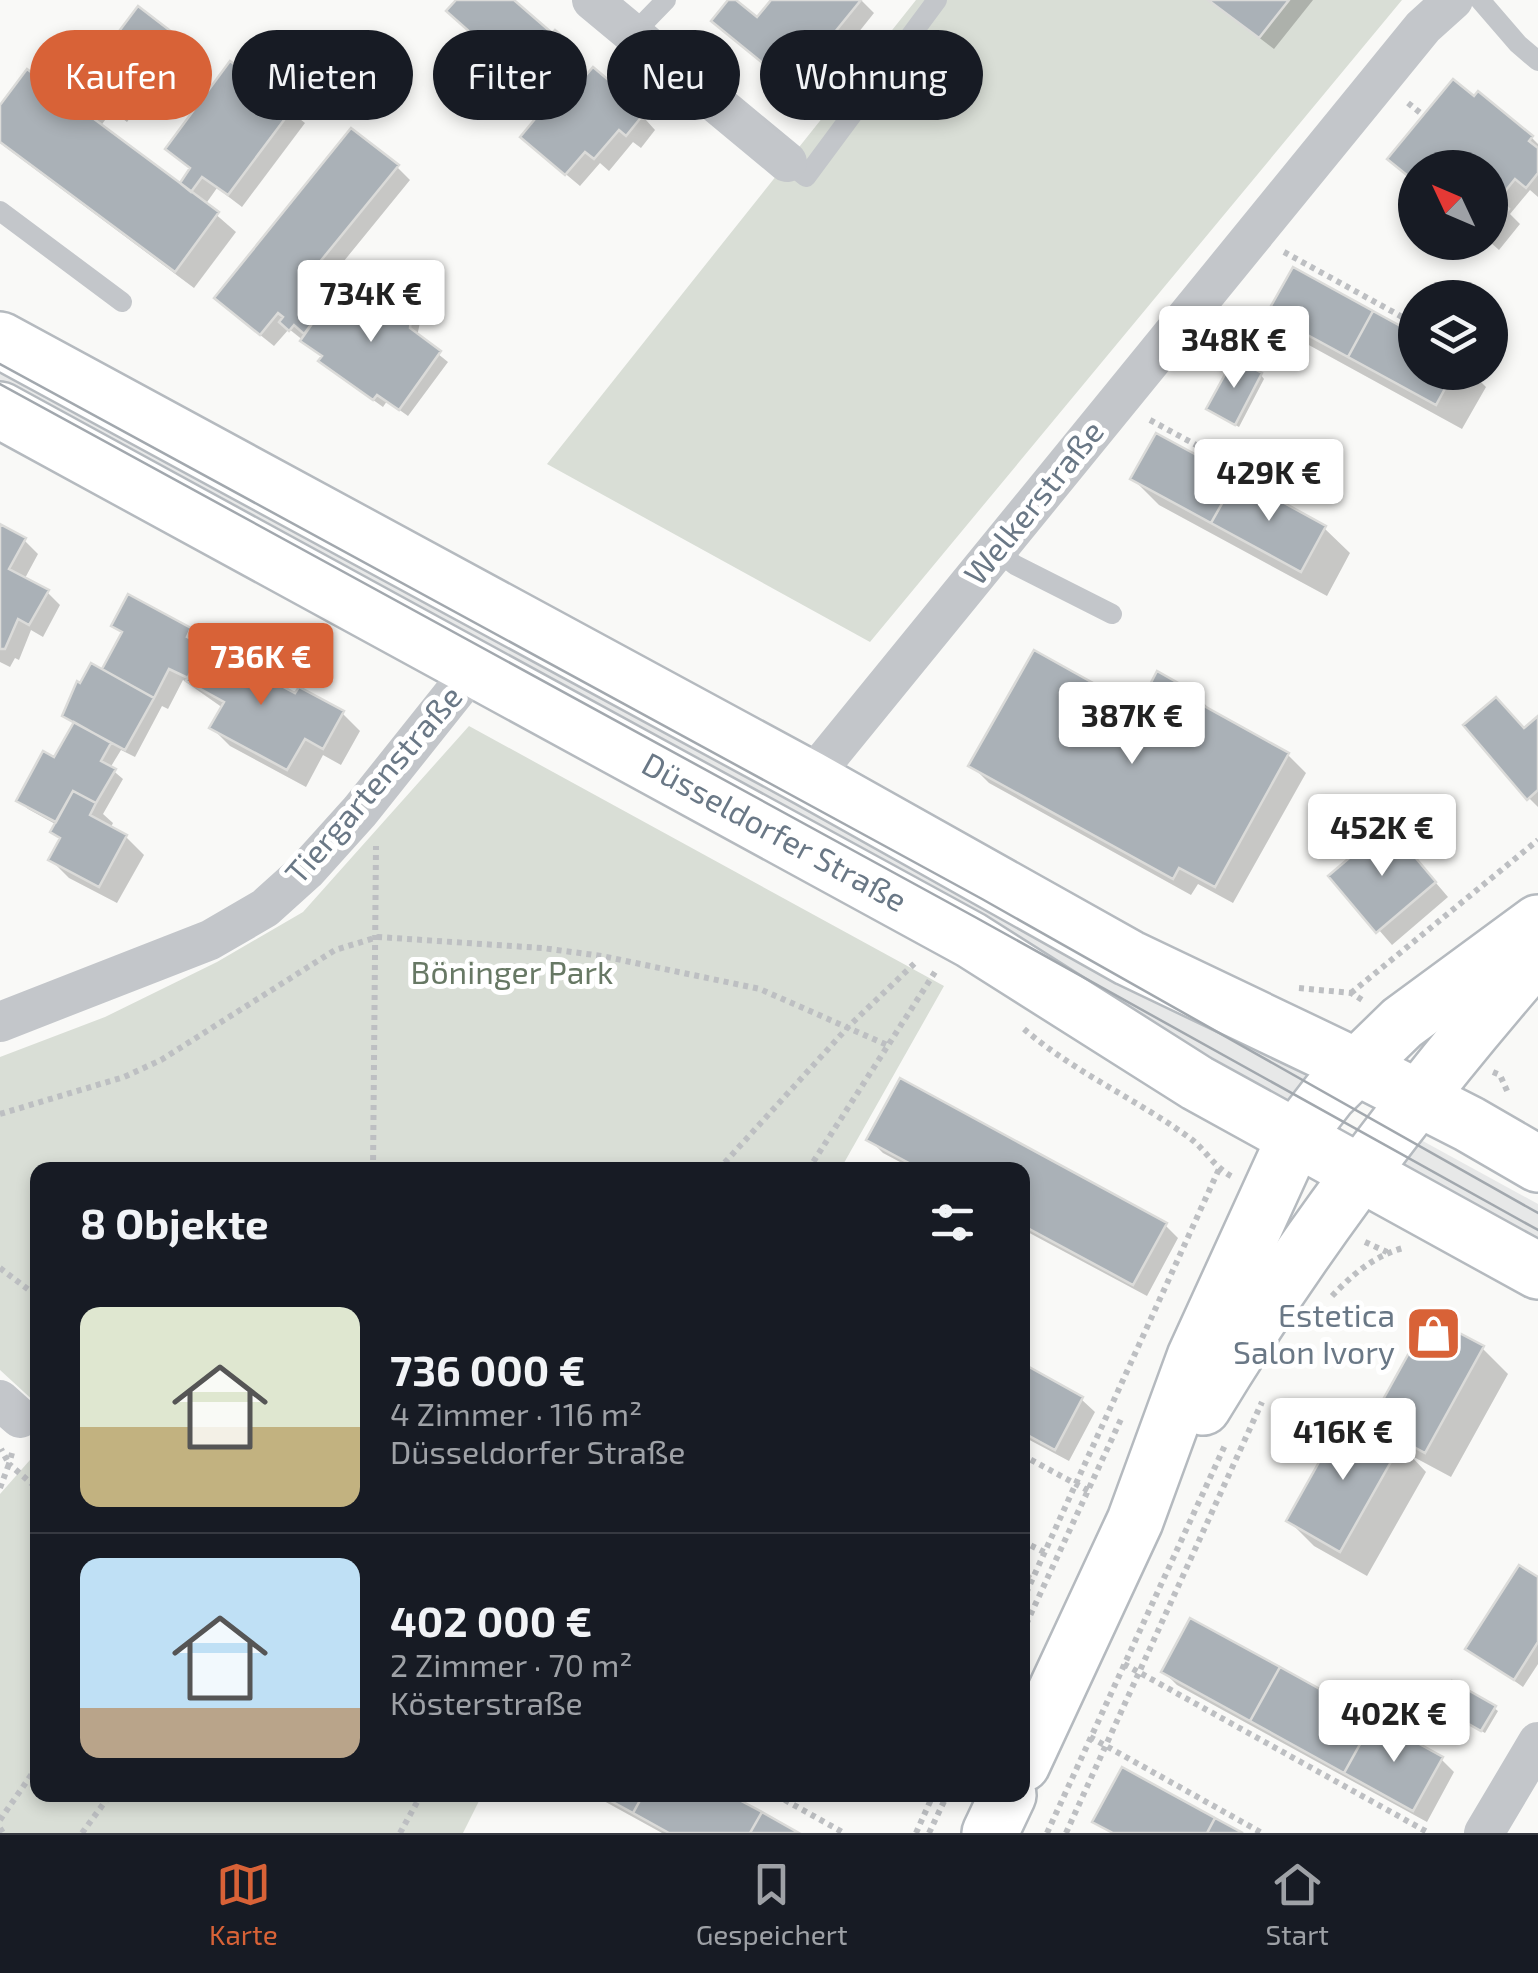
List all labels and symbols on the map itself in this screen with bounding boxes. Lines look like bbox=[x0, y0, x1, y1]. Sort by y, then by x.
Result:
north arrow bbox=[1398, 150, 1508, 260]
pin: 734K € bbox=[290, 260, 452, 345]
pin: 348K € bbox=[1153, 306, 1315, 391]
street label: Welkerstraße bbox=[955, 412, 1110, 591]
pin: 429K € bbox=[1188, 439, 1350, 524]
pin: 736K € bbox=[180, 623, 342, 708]
street label: Tiergartenstraße bbox=[276, 677, 469, 891]
pin: 387K € bbox=[1051, 682, 1213, 767]
street label: Düsseldorfer Straße bbox=[636, 743, 914, 918]
pin: 452K € bbox=[1301, 794, 1463, 879]
park label: Böninger Park bbox=[411, 952, 613, 990]
place label: Estetica Salon Ivory bbox=[1233, 1295, 1395, 1370]
shop icon: Estetica Salon Ivory bbox=[1404, 1304, 1464, 1364]
pin: 416K € bbox=[1262, 1398, 1424, 1483]
pin: 402K € bbox=[1313, 1680, 1475, 1765]

